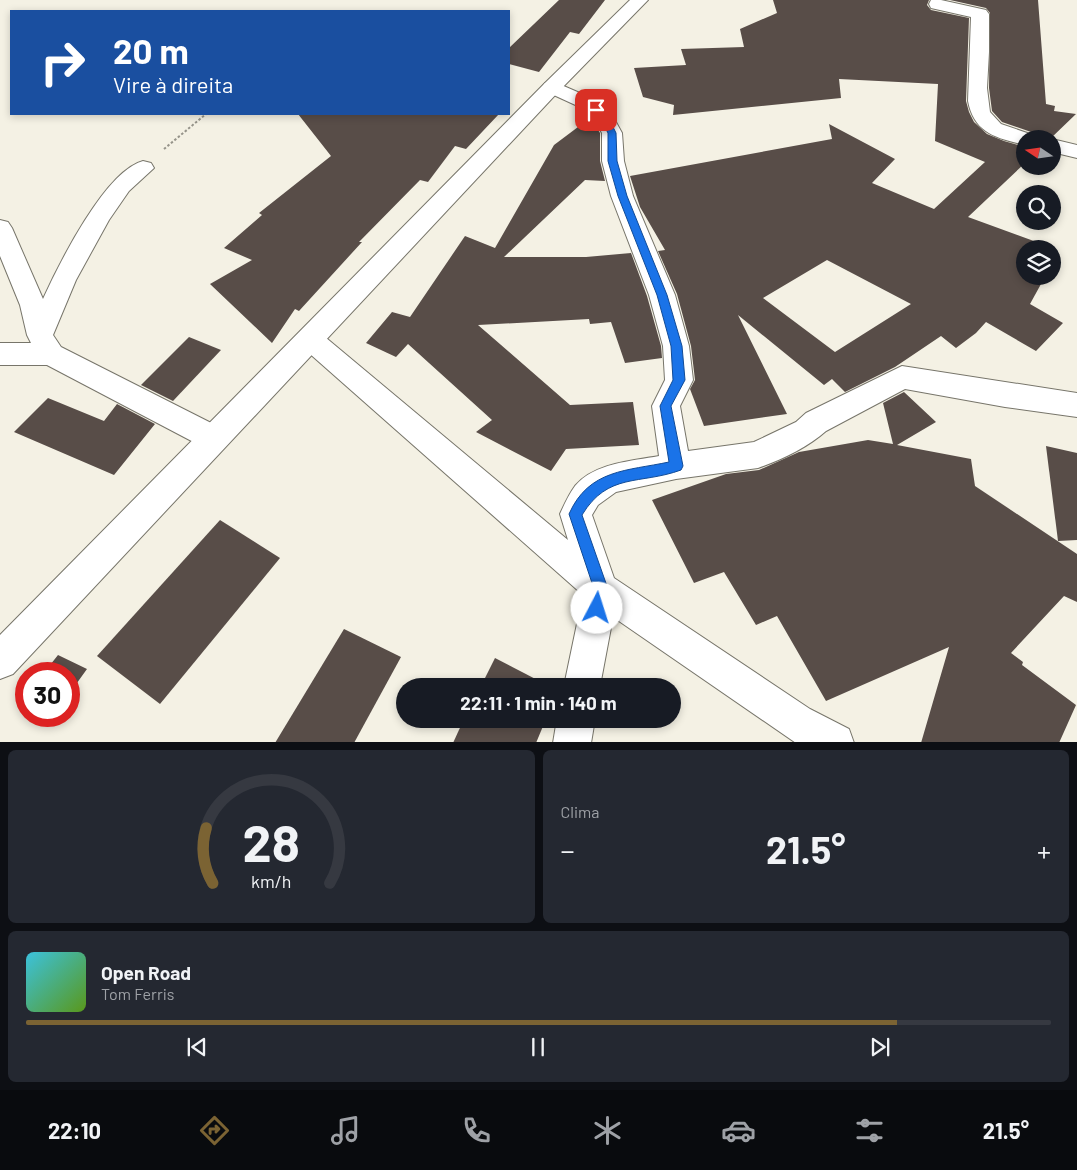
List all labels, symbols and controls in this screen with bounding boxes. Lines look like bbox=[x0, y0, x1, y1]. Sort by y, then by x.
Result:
text: 20 m bbox=[113, 29, 189, 71]
icon: right bbox=[30, 30, 95, 95]
text: Vire à direita bbox=[113, 71, 233, 97]
pin bbox=[575, 89, 617, 131]
icon: arrive bbox=[582, 96, 610, 124]
north arrow bbox=[1016, 130, 1061, 175]
map controls bbox=[1016, 130, 1061, 285]
button: search bbox=[1016, 185, 1061, 230]
button: layers bbox=[1016, 240, 1061, 285]
position arrow bbox=[570, 581, 622, 633]
speed limit sign: 30 bbox=[15, 662, 80, 727]
text: 22:11 · 1 min · 140 m bbox=[460, 691, 617, 714]
text: Clima bbox=[561, 802, 599, 821]
text: 28 bbox=[243, 810, 300, 872]
text: 21.5° bbox=[766, 826, 846, 872]
text: − bbox=[561, 833, 575, 867]
text: + bbox=[1037, 833, 1051, 867]
text: km/h bbox=[251, 870, 291, 892]
text: Open Road bbox=[101, 961, 191, 984]
text: Tom Ferris bbox=[101, 984, 175, 1003]
icon: previous bbox=[183, 1033, 211, 1061]
icon: pause bbox=[524, 1033, 552, 1061]
icon: next bbox=[866, 1033, 894, 1061]
icon: directions bbox=[197, 1113, 232, 1148]
icon: music bbox=[328, 1113, 363, 1148]
icon: phone bbox=[459, 1113, 494, 1148]
icon: climate bbox=[590, 1113, 625, 1148]
icon: car bbox=[721, 1113, 756, 1148]
icon: filters bbox=[852, 1113, 887, 1148]
text: 22:10 bbox=[48, 1117, 101, 1143]
text: 21.5° bbox=[983, 1117, 1029, 1143]

